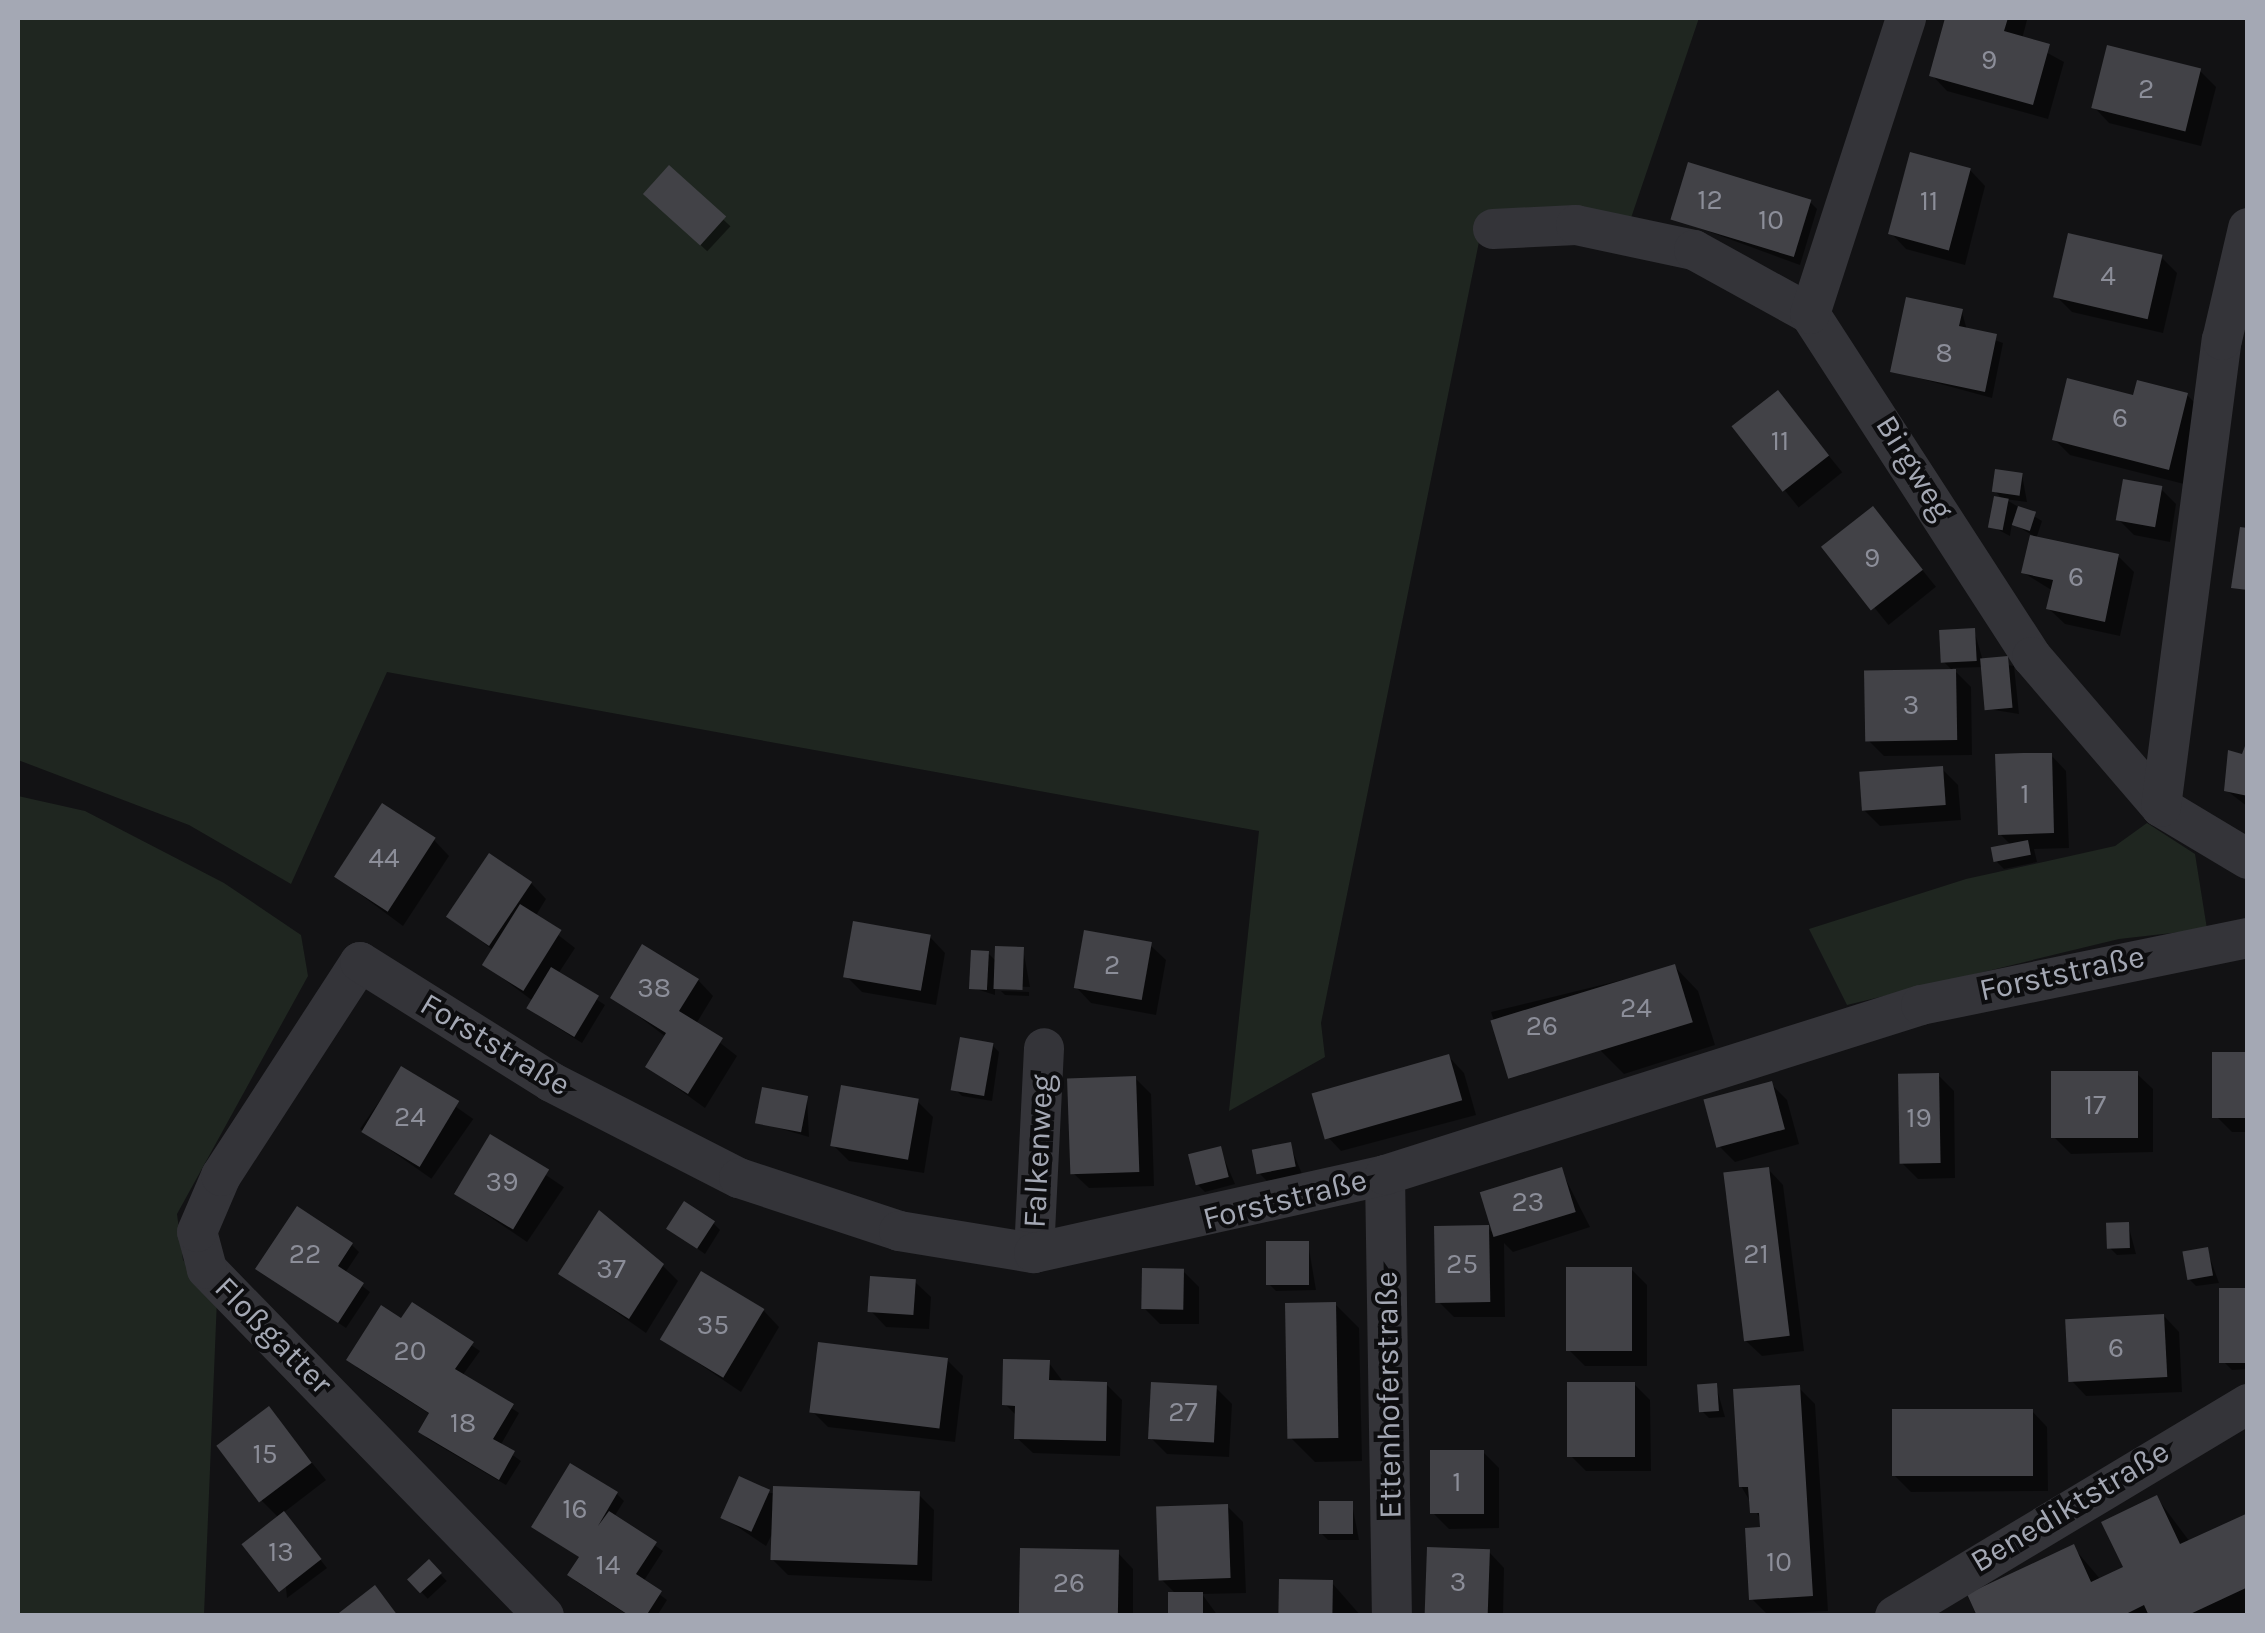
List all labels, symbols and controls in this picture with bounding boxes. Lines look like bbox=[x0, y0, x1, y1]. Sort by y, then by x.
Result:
house number: 9 bbox=[1981, 43, 1997, 77]
house number: 2 bbox=[2138, 72, 2154, 106]
house number: 12 bbox=[1697, 183, 1723, 217]
house number: 11 bbox=[1920, 184, 1938, 218]
house number: 10 bbox=[1758, 203, 1784, 237]
house number: 4 bbox=[2100, 259, 2116, 293]
house number: 8 bbox=[1935, 336, 1953, 370]
house number: 6 bbox=[2112, 401, 2128, 435]
street label: Birgweg bbox=[1867, 409, 1961, 527]
house number: 11 bbox=[1771, 424, 1789, 458]
house number: 9 bbox=[1864, 541, 1880, 575]
house number: 6 bbox=[2068, 560, 2084, 594]
house number: 3 bbox=[1903, 688, 1919, 722]
house number: 1 bbox=[2020, 777, 2030, 811]
house number: 44 bbox=[368, 841, 400, 875]
street label: Forststraße bbox=[1976, 938, 2148, 1010]
house number: 2 bbox=[1104, 948, 1120, 982]
house number: 38 bbox=[637, 971, 671, 1005]
street label: Forststraße bbox=[413, 985, 577, 1105]
house number: 24 bbox=[1620, 991, 1652, 1025]
house number: 26 bbox=[1526, 1009, 1558, 1043]
street label: Falkenweg bbox=[1016, 1073, 1062, 1229]
house number: 17 bbox=[2084, 1088, 2106, 1122]
house number: 24 bbox=[394, 1100, 426, 1134]
house number: 19 bbox=[1906, 1101, 1932, 1135]
street label: Forststraße bbox=[1199, 1161, 1371, 1239]
house number: 39 bbox=[486, 1165, 518, 1199]
house number: 23 bbox=[1512, 1185, 1544, 1219]
house number: 22 bbox=[289, 1237, 321, 1271]
house number: 21 bbox=[1743, 1237, 1769, 1271]
house number: 25 bbox=[1446, 1247, 1478, 1281]
house number: 37 bbox=[596, 1252, 626, 1286]
street label: Floßgatter bbox=[206, 1269, 340, 1403]
street label: Ettenhoferstraße bbox=[1368, 1271, 1410, 1519]
house number: 35 bbox=[697, 1308, 729, 1342]
house number: 6 bbox=[2108, 1331, 2124, 1365]
house number: 20 bbox=[394, 1334, 426, 1368]
house number: 27 bbox=[1168, 1395, 1198, 1429]
house number: 18 bbox=[450, 1406, 476, 1440]
street label: Benediktstraße bbox=[1964, 1433, 2176, 1581]
house number: 15 bbox=[252, 1437, 278, 1471]
house number: 1 bbox=[1452, 1465, 1462, 1499]
house number: 16 bbox=[562, 1492, 588, 1526]
house number: 13 bbox=[268, 1535, 294, 1569]
house number: 10 bbox=[1766, 1545, 1792, 1579]
house number: 14 bbox=[596, 1548, 620, 1582]
house number: 3 bbox=[1450, 1565, 1466, 1599]
house number: 26 bbox=[1053, 1566, 1085, 1600]

